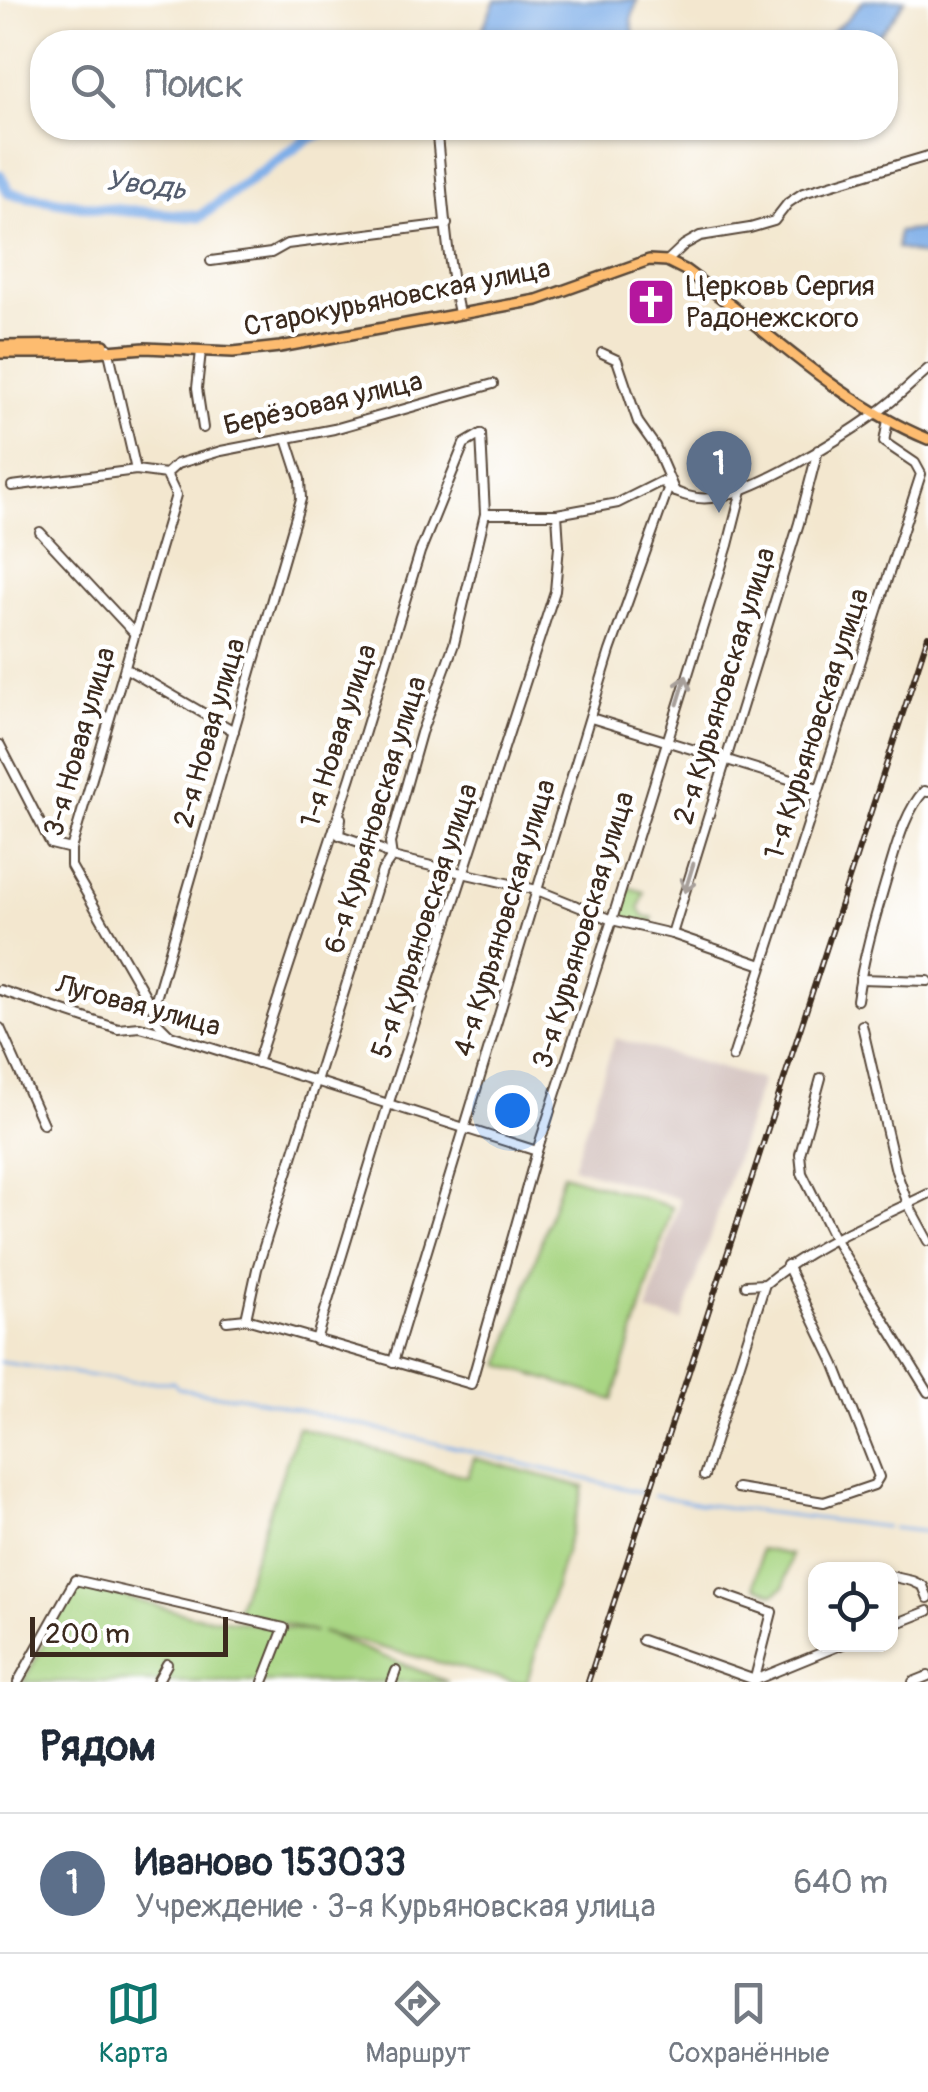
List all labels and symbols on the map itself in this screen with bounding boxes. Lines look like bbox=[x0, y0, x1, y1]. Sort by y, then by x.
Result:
water label: Уводь bbox=[104, 162, 188, 208]
street label: Старокурьяновская улица bbox=[241, 251, 553, 345]
place label: Церковь Сергия Радонежского bbox=[686, 269, 875, 336]
church icon: Церковь Сергия Радонежского bbox=[625, 276, 677, 328]
street label: Берёзовая улица bbox=[220, 364, 426, 444]
pin: 1 bbox=[686, 430, 752, 513]
street label: 2-я Курьяновская улица bbox=[666, 543, 784, 829]
street label: 1-я Курьяновская улица bbox=[757, 584, 877, 864]
street label: 2-я Новая улица bbox=[166, 634, 254, 832]
street label: 1-я Новая улица bbox=[293, 640, 385, 832]
street label: 3-я Новая улица bbox=[36, 643, 124, 841]
street label: 6-я Курьяновская улица bbox=[317, 672, 435, 958]
one-way arrow bbox=[674, 675, 692, 707]
street label: 4-я Курьяновская улица bbox=[446, 775, 564, 1061]
street label: 5-я Курьяновская улица bbox=[364, 779, 486, 1063]
street label: 3-я Курьяновская улица bbox=[525, 787, 643, 1073]
one-way arrow bbox=[679, 862, 697, 894]
street label: Луговая улица bbox=[51, 967, 224, 1045]
your location bbox=[487, 1085, 538, 1136]
scale bar bbox=[30, 1612, 228, 1656]

